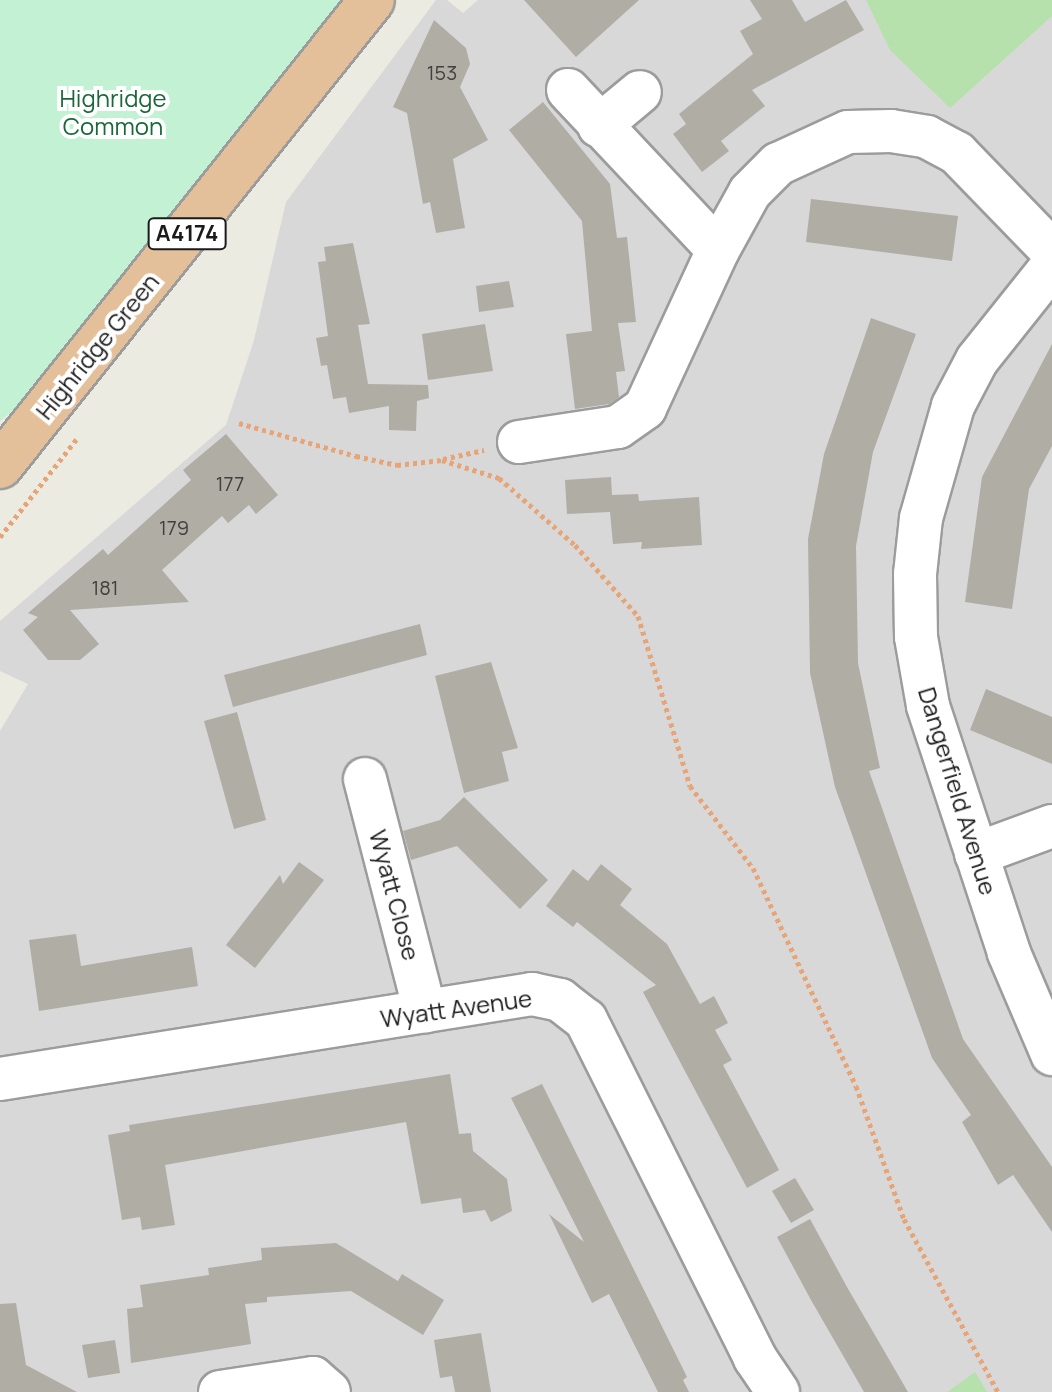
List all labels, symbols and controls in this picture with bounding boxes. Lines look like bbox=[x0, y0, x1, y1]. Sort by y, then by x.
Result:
house number: 153 bbox=[427, 60, 457, 84]
park label: Highridge Common bbox=[59, 84, 167, 140]
road number: A4174 bbox=[147, 216, 227, 252]
street label: Highridge Green bbox=[29, 267, 165, 425]
house number: 177 bbox=[216, 471, 244, 495]
house number: 179 bbox=[159, 515, 189, 539]
house number: 181 bbox=[91, 575, 119, 599]
street label: Dangerfield Avenue bbox=[913, 684, 1003, 898]
street label: Wyatt Close bbox=[364, 827, 426, 963]
street label: Wyatt Avenue bbox=[378, 983, 534, 1033]

